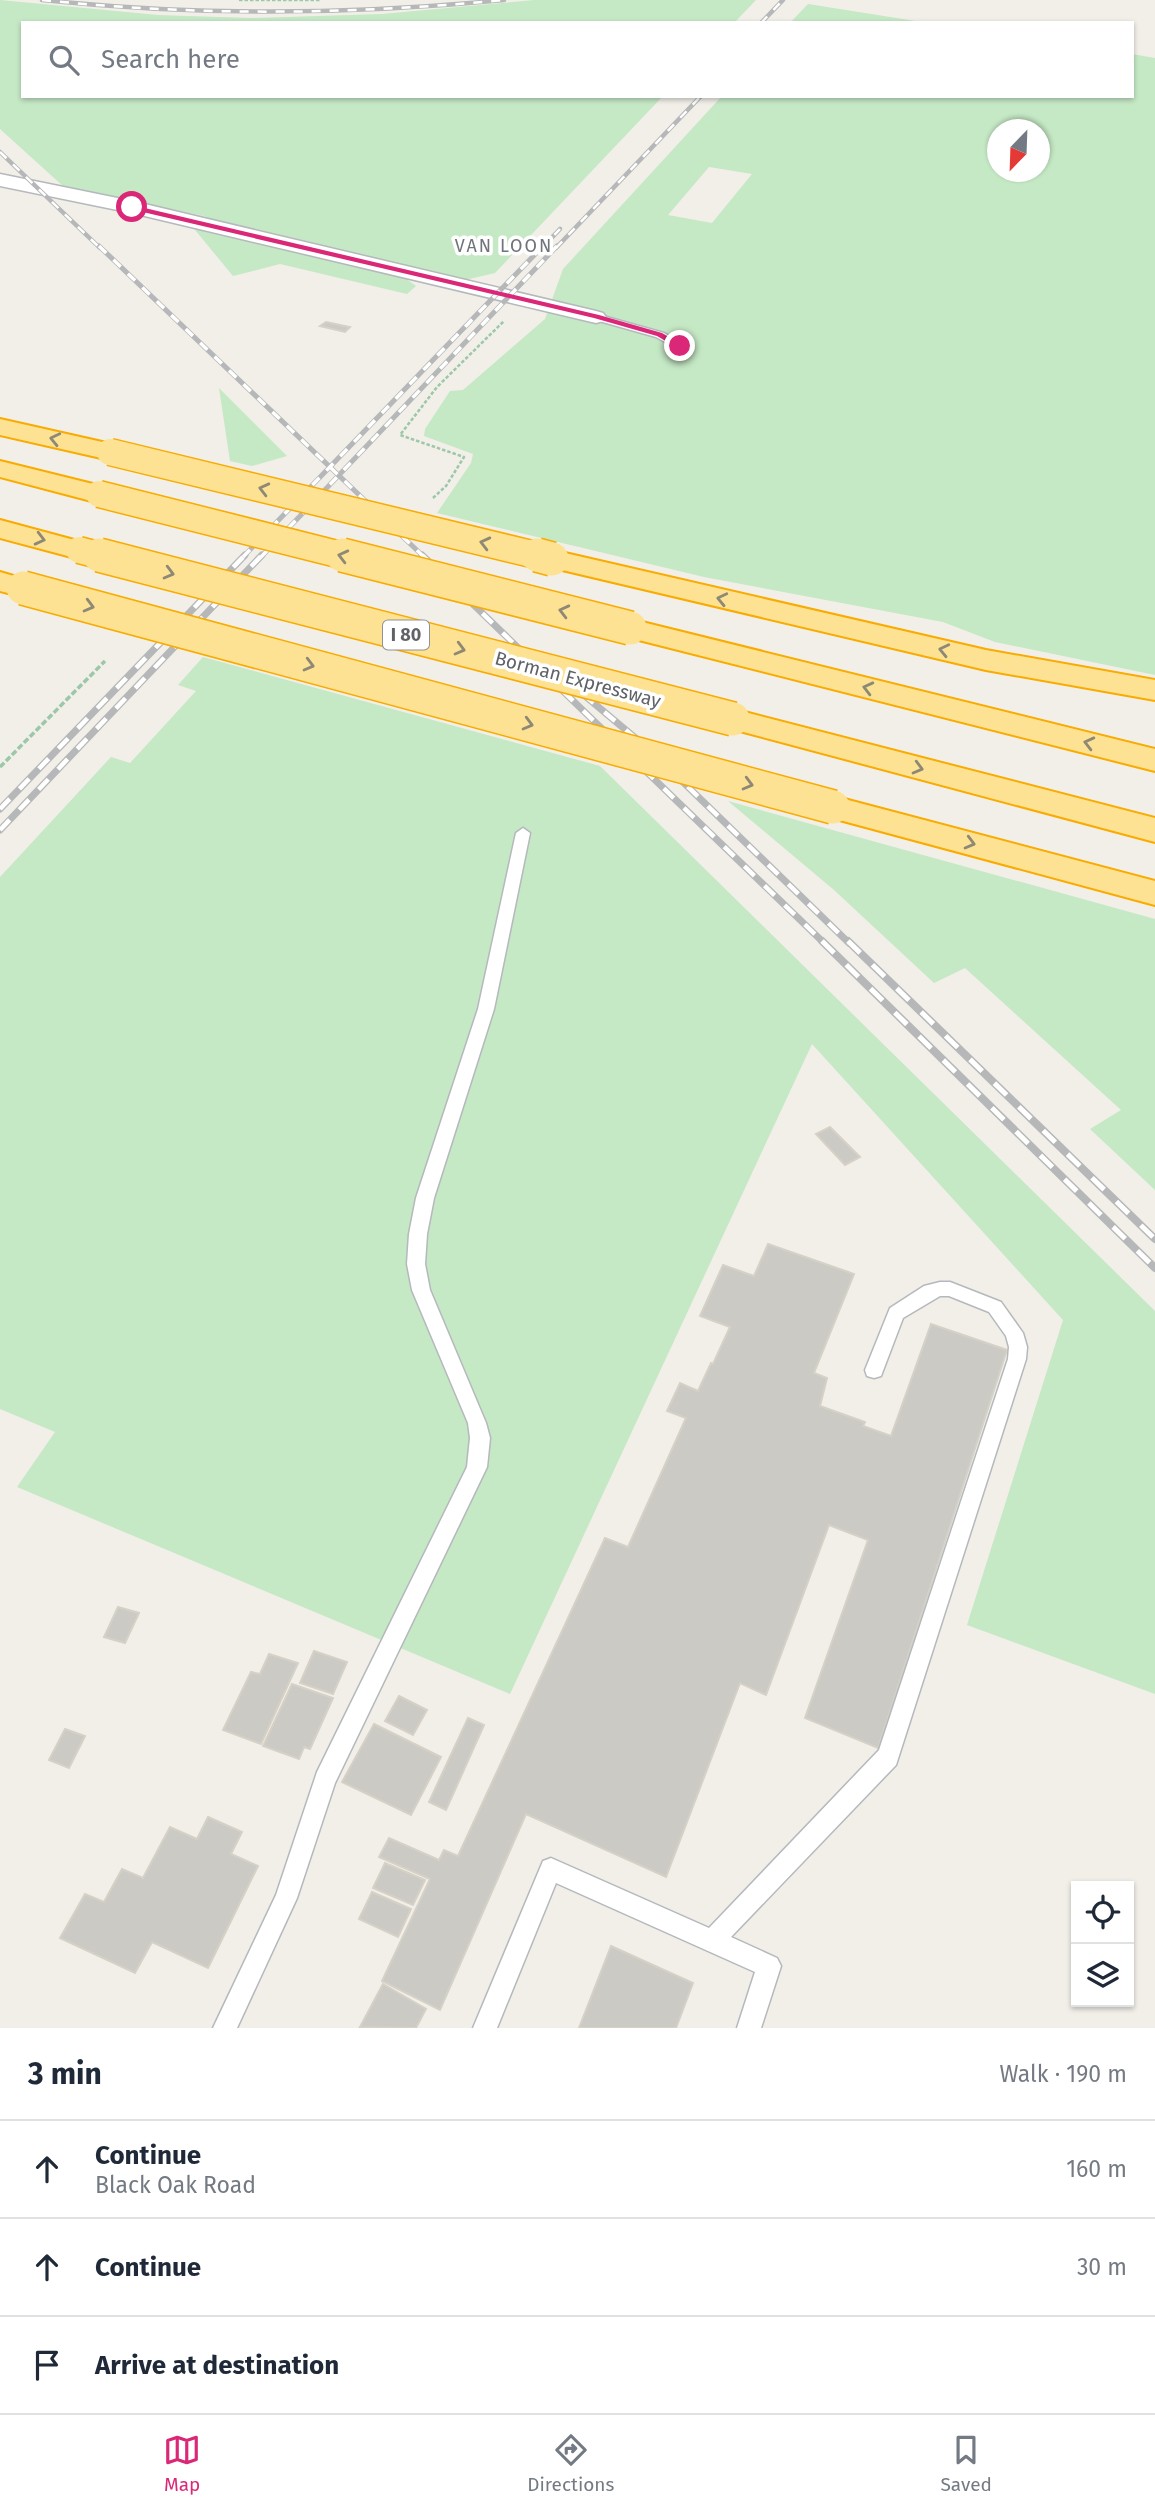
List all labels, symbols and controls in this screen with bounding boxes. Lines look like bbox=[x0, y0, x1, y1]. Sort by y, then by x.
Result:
search box bbox=[21, 21, 1134, 98]
icon: search bbox=[45, 41, 83, 79]
text: Search here bbox=[101, 44, 240, 75]
north arrow bbox=[987, 119, 1050, 182]
route start bbox=[116, 191, 147, 222]
district label: VAN LOON bbox=[455, 235, 553, 257]
route end bbox=[664, 330, 695, 361]
one-way arrow bbox=[49, 433, 61, 448]
one-way arrow bbox=[258, 483, 270, 497]
one-way arrow bbox=[34, 531, 46, 545]
one-way arrow bbox=[479, 537, 491, 551]
one-way arrow bbox=[337, 550, 349, 564]
one-way arrow bbox=[163, 565, 175, 579]
one-way arrow bbox=[716, 593, 728, 607]
one-way arrow bbox=[83, 598, 95, 612]
one-way arrow bbox=[558, 605, 570, 619]
road number: I 80 bbox=[383, 620, 429, 650]
one-way arrow bbox=[454, 640, 466, 655]
one-way arrow bbox=[938, 644, 950, 659]
street label: Borman Expressway bbox=[492, 646, 664, 713]
one-way arrow bbox=[303, 657, 315, 671]
one-way arrow bbox=[862, 682, 874, 696]
one-way arrow bbox=[522, 716, 534, 731]
one-way arrow bbox=[1083, 737, 1095, 751]
one-way arrow bbox=[912, 760, 924, 774]
one-way arrow bbox=[742, 775, 754, 790]
one-way arrow bbox=[964, 835, 976, 849]
map controls bbox=[1071, 1881, 1134, 2007]
button: locate bbox=[1071, 1881, 1134, 1944]
button: layers bbox=[1071, 1944, 1134, 2007]
text: 3 min bbox=[28, 2056, 102, 2092]
text: Walk · 190 m bbox=[1000, 2060, 1127, 2088]
text: Continue bbox=[95, 2140, 201, 2171]
icon: ahead bbox=[28, 2150, 66, 2188]
text: 160 m bbox=[1066, 2155, 1127, 2183]
text: Black Oak Road bbox=[95, 2171, 256, 2199]
icon: ahead bbox=[28, 2248, 66, 2286]
text: Continue bbox=[95, 2252, 201, 2283]
text: 30 m bbox=[1077, 2253, 1127, 2281]
icon: arrive bbox=[28, 2346, 66, 2384]
text: Arrive at destination bbox=[95, 2350, 339, 2381]
tab: Map bbox=[163, 2431, 201, 2496]
tab: Directions bbox=[527, 2431, 614, 2496]
tab: Saved bbox=[941, 2431, 992, 2496]

